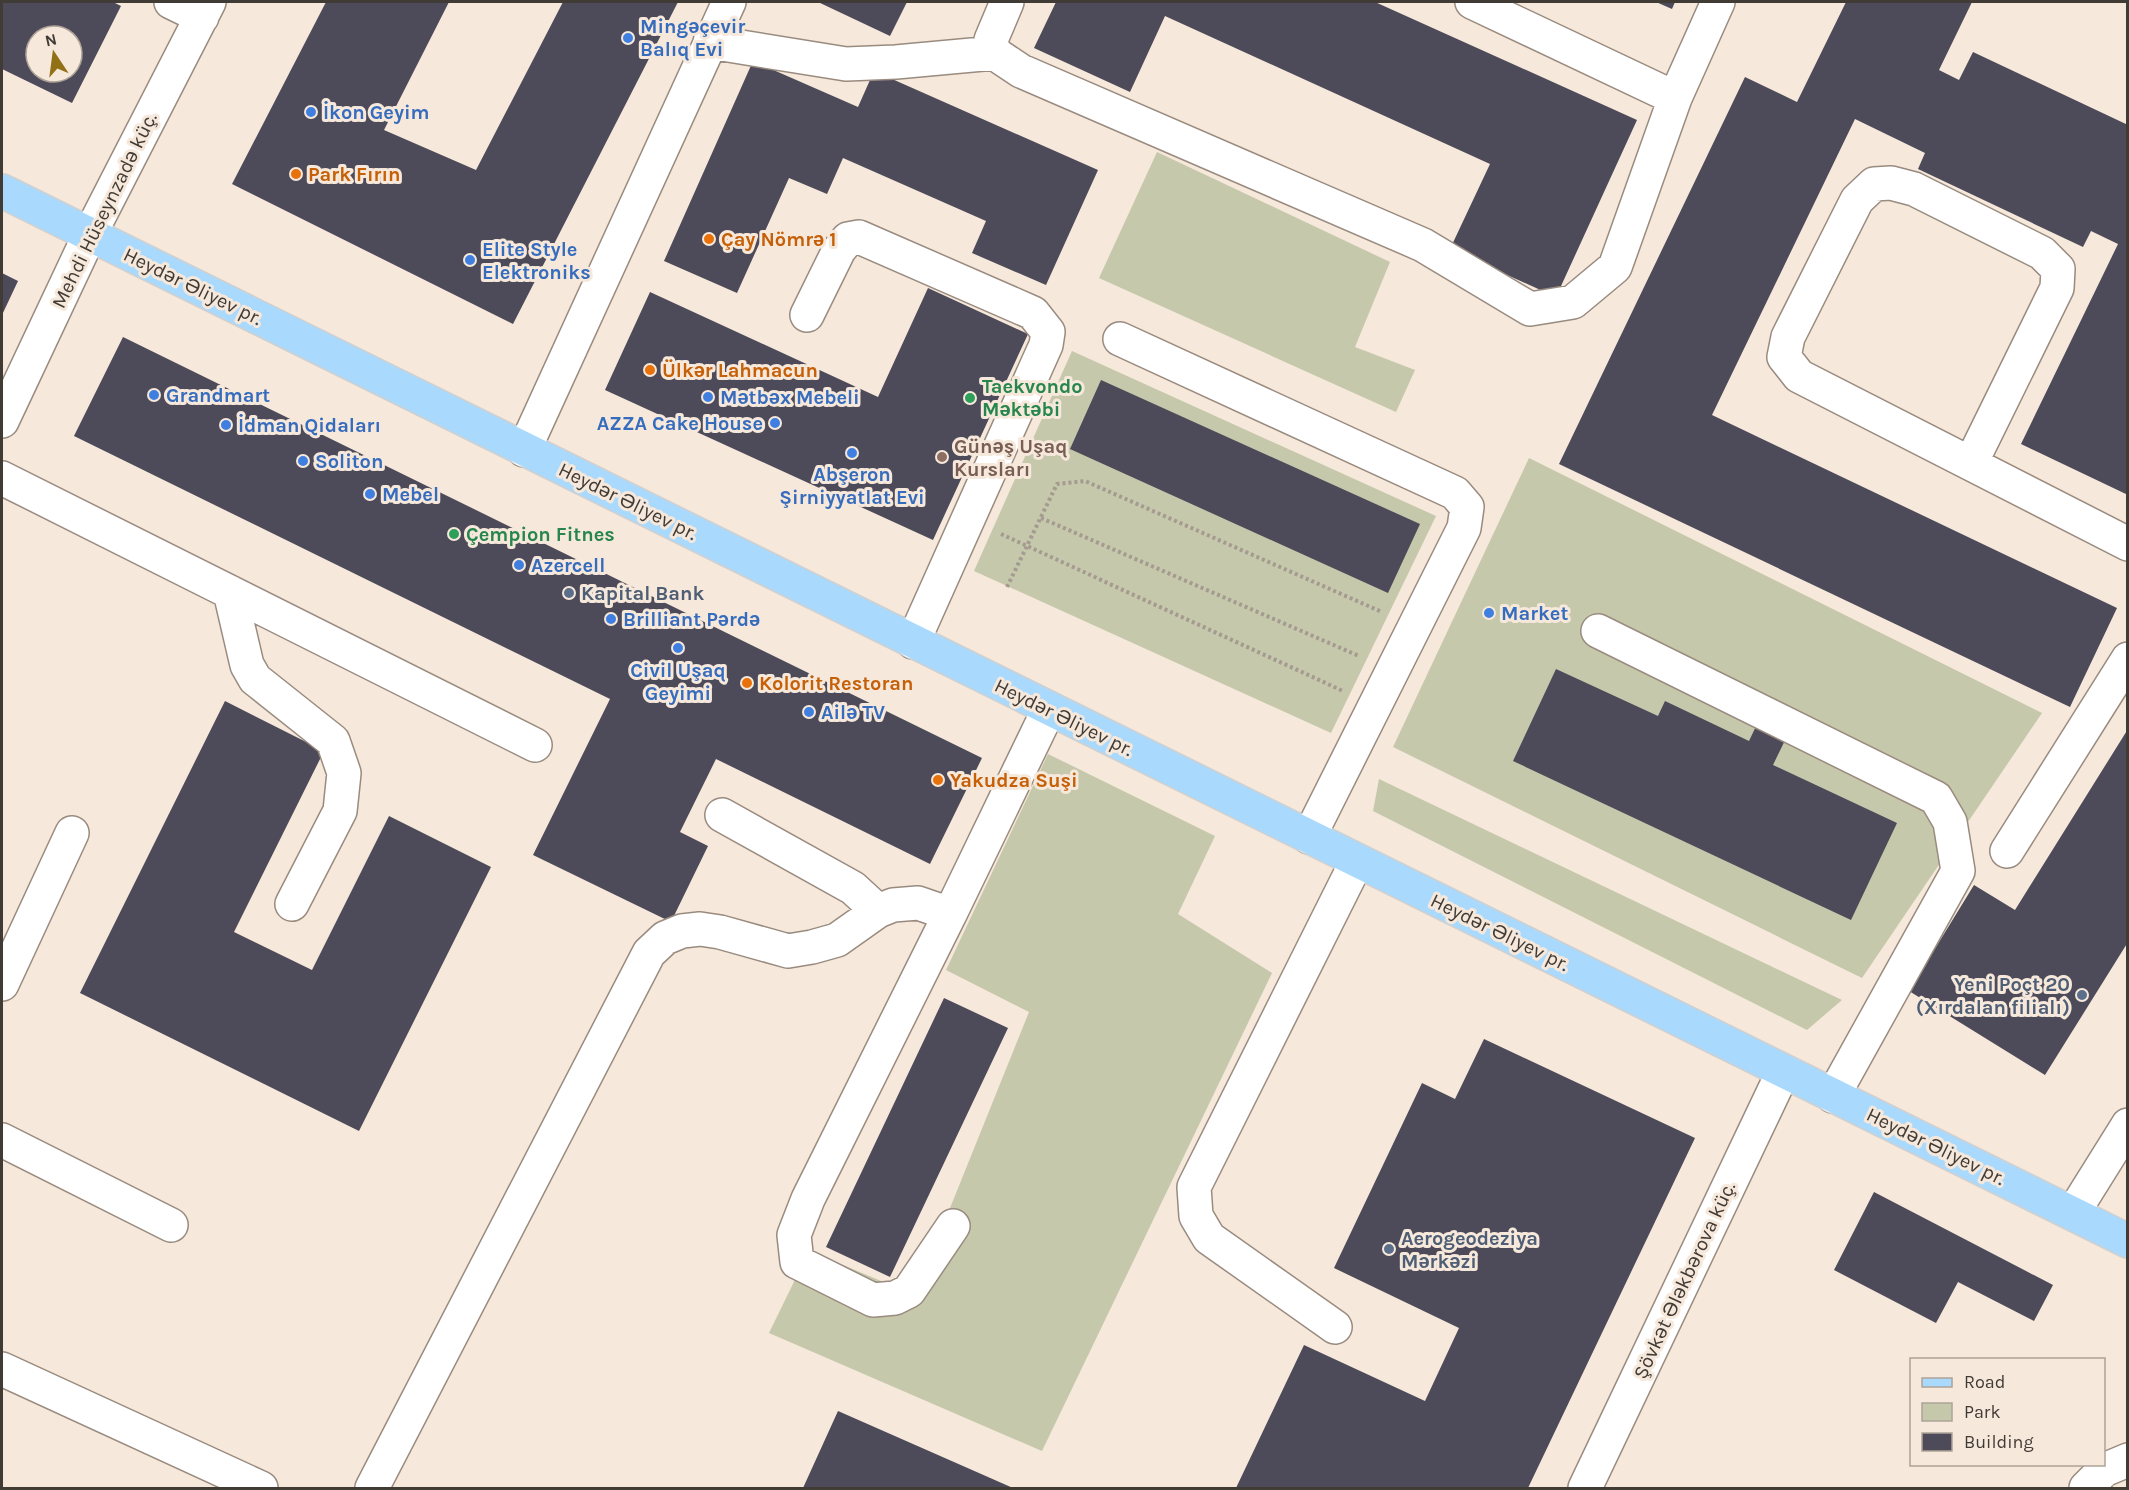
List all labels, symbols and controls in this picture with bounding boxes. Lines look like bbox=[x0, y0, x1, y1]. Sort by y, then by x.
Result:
place label: Mingəçevir Balıq Evi bbox=[640, 15, 745, 61]
north arrow bbox=[24, 24, 84, 84]
text: N bbox=[43, 29, 58, 50]
marker: Mingəçevir Balıq Evi bbox=[621, 31, 635, 45]
place label: İkon Geyim bbox=[323, 101, 430, 124]
marker: İkon Geyim bbox=[304, 105, 318, 119]
street label: Mehdi Hüseynzadə küç. bbox=[47, 109, 162, 312]
place label: Park Fırın bbox=[308, 163, 400, 186]
marker: Park Fırın bbox=[289, 167, 303, 181]
place label: Çay Nömrə 1 bbox=[721, 228, 836, 251]
marker: Çay Nömrə 1 bbox=[702, 232, 716, 246]
place label: Elite Style Elektroniks bbox=[482, 238, 591, 284]
street label: Heydər Əliyev pr. bbox=[120, 243, 266, 330]
marker: Elite Style Elektroniks bbox=[463, 253, 477, 267]
place label: Ülkər Lahmacun bbox=[662, 359, 818, 382]
marker: Ülkər Lahmacun bbox=[643, 363, 657, 377]
place label: Taekvondo Məktəbi bbox=[982, 375, 1083, 421]
place label: Grandmart bbox=[166, 384, 270, 407]
place label: Mətbəx Mebeli bbox=[720, 386, 860, 409]
marker: Grandmart bbox=[147, 388, 161, 402]
marker: Mətbəx Mebeli bbox=[701, 390, 715, 404]
marker: Taekvondo Məktəbi bbox=[963, 391, 977, 405]
place label: AZZA Cake House bbox=[597, 412, 763, 435]
place label: İdman Qidaları bbox=[238, 414, 381, 437]
marker: AZZA Cake House bbox=[768, 416, 782, 430]
marker: İdman Qidaları bbox=[219, 418, 233, 432]
place label: Günəş Uşaq Kursları bbox=[954, 435, 1068, 481]
marker: Abşeron Şirniyyatlat Evi bbox=[845, 446, 859, 460]
place label: Soliton bbox=[315, 450, 383, 473]
marker: Günəş Uşaq Kursları bbox=[935, 450, 949, 464]
marker: Soliton bbox=[296, 454, 310, 468]
street label: Heydər Əliyev pr. bbox=[555, 458, 701, 545]
place label: Abşeron Şirniyyatlat Evi bbox=[779, 463, 925, 509]
place label: Mebel bbox=[382, 483, 439, 506]
marker: Mebel bbox=[363, 487, 377, 501]
place label: Çempion Fitnes bbox=[466, 523, 615, 546]
marker: Çempion Fitnes bbox=[447, 527, 461, 541]
place label: Azercell bbox=[531, 554, 605, 577]
marker: Azercell bbox=[512, 558, 526, 572]
place label: Kapital Bank bbox=[581, 582, 704, 605]
marker: Kapital Bank bbox=[562, 586, 576, 600]
place label: Market bbox=[1501, 602, 1568, 625]
marker: Market bbox=[1482, 606, 1496, 620]
place label: Brilliant Pərdə bbox=[623, 608, 760, 631]
marker: Brilliant Pərdə bbox=[604, 612, 618, 626]
marker: Civil Uşaq Geyimi bbox=[671, 641, 685, 655]
place label: Civil Uşaq Geyimi bbox=[630, 659, 726, 705]
place label: Kolorit Restoran bbox=[759, 672, 913, 695]
street label: Heydər Əliyev pr. bbox=[991, 674, 1137, 761]
marker: Kolorit Restoran bbox=[740, 676, 754, 690]
place label: Ailə TV bbox=[821, 701, 885, 724]
marker: Ailə TV bbox=[802, 705, 816, 719]
place label: Yakudza Suşi bbox=[950, 769, 1078, 792]
marker: Yakudza Suşi bbox=[931, 773, 945, 787]
street label: Heydər Əliyev pr. bbox=[1427, 889, 1573, 976]
place label: Yeni Poçt 20 (Xırdalan filialı) bbox=[1916, 973, 2070, 1019]
marker: Yeni Poçt 20 (Xırdalan filialı) bbox=[2075, 988, 2089, 1002]
street label: Heydər Əliyev pr. bbox=[1863, 1103, 2009, 1190]
street label: Şövkət Ələkbərova küç. bbox=[1629, 1178, 1740, 1382]
place label: Aerogeodeziya Mərkəzi bbox=[1401, 1227, 1538, 1273]
marker: Aerogeodeziya Mərkəzi bbox=[1382, 1242, 1396, 1256]
legend bbox=[1910, 1358, 2105, 1466]
text: Road bbox=[1964, 1371, 2005, 1393]
text: Park bbox=[1964, 1401, 2001, 1423]
text: Building bbox=[1964, 1431, 2034, 1453]

